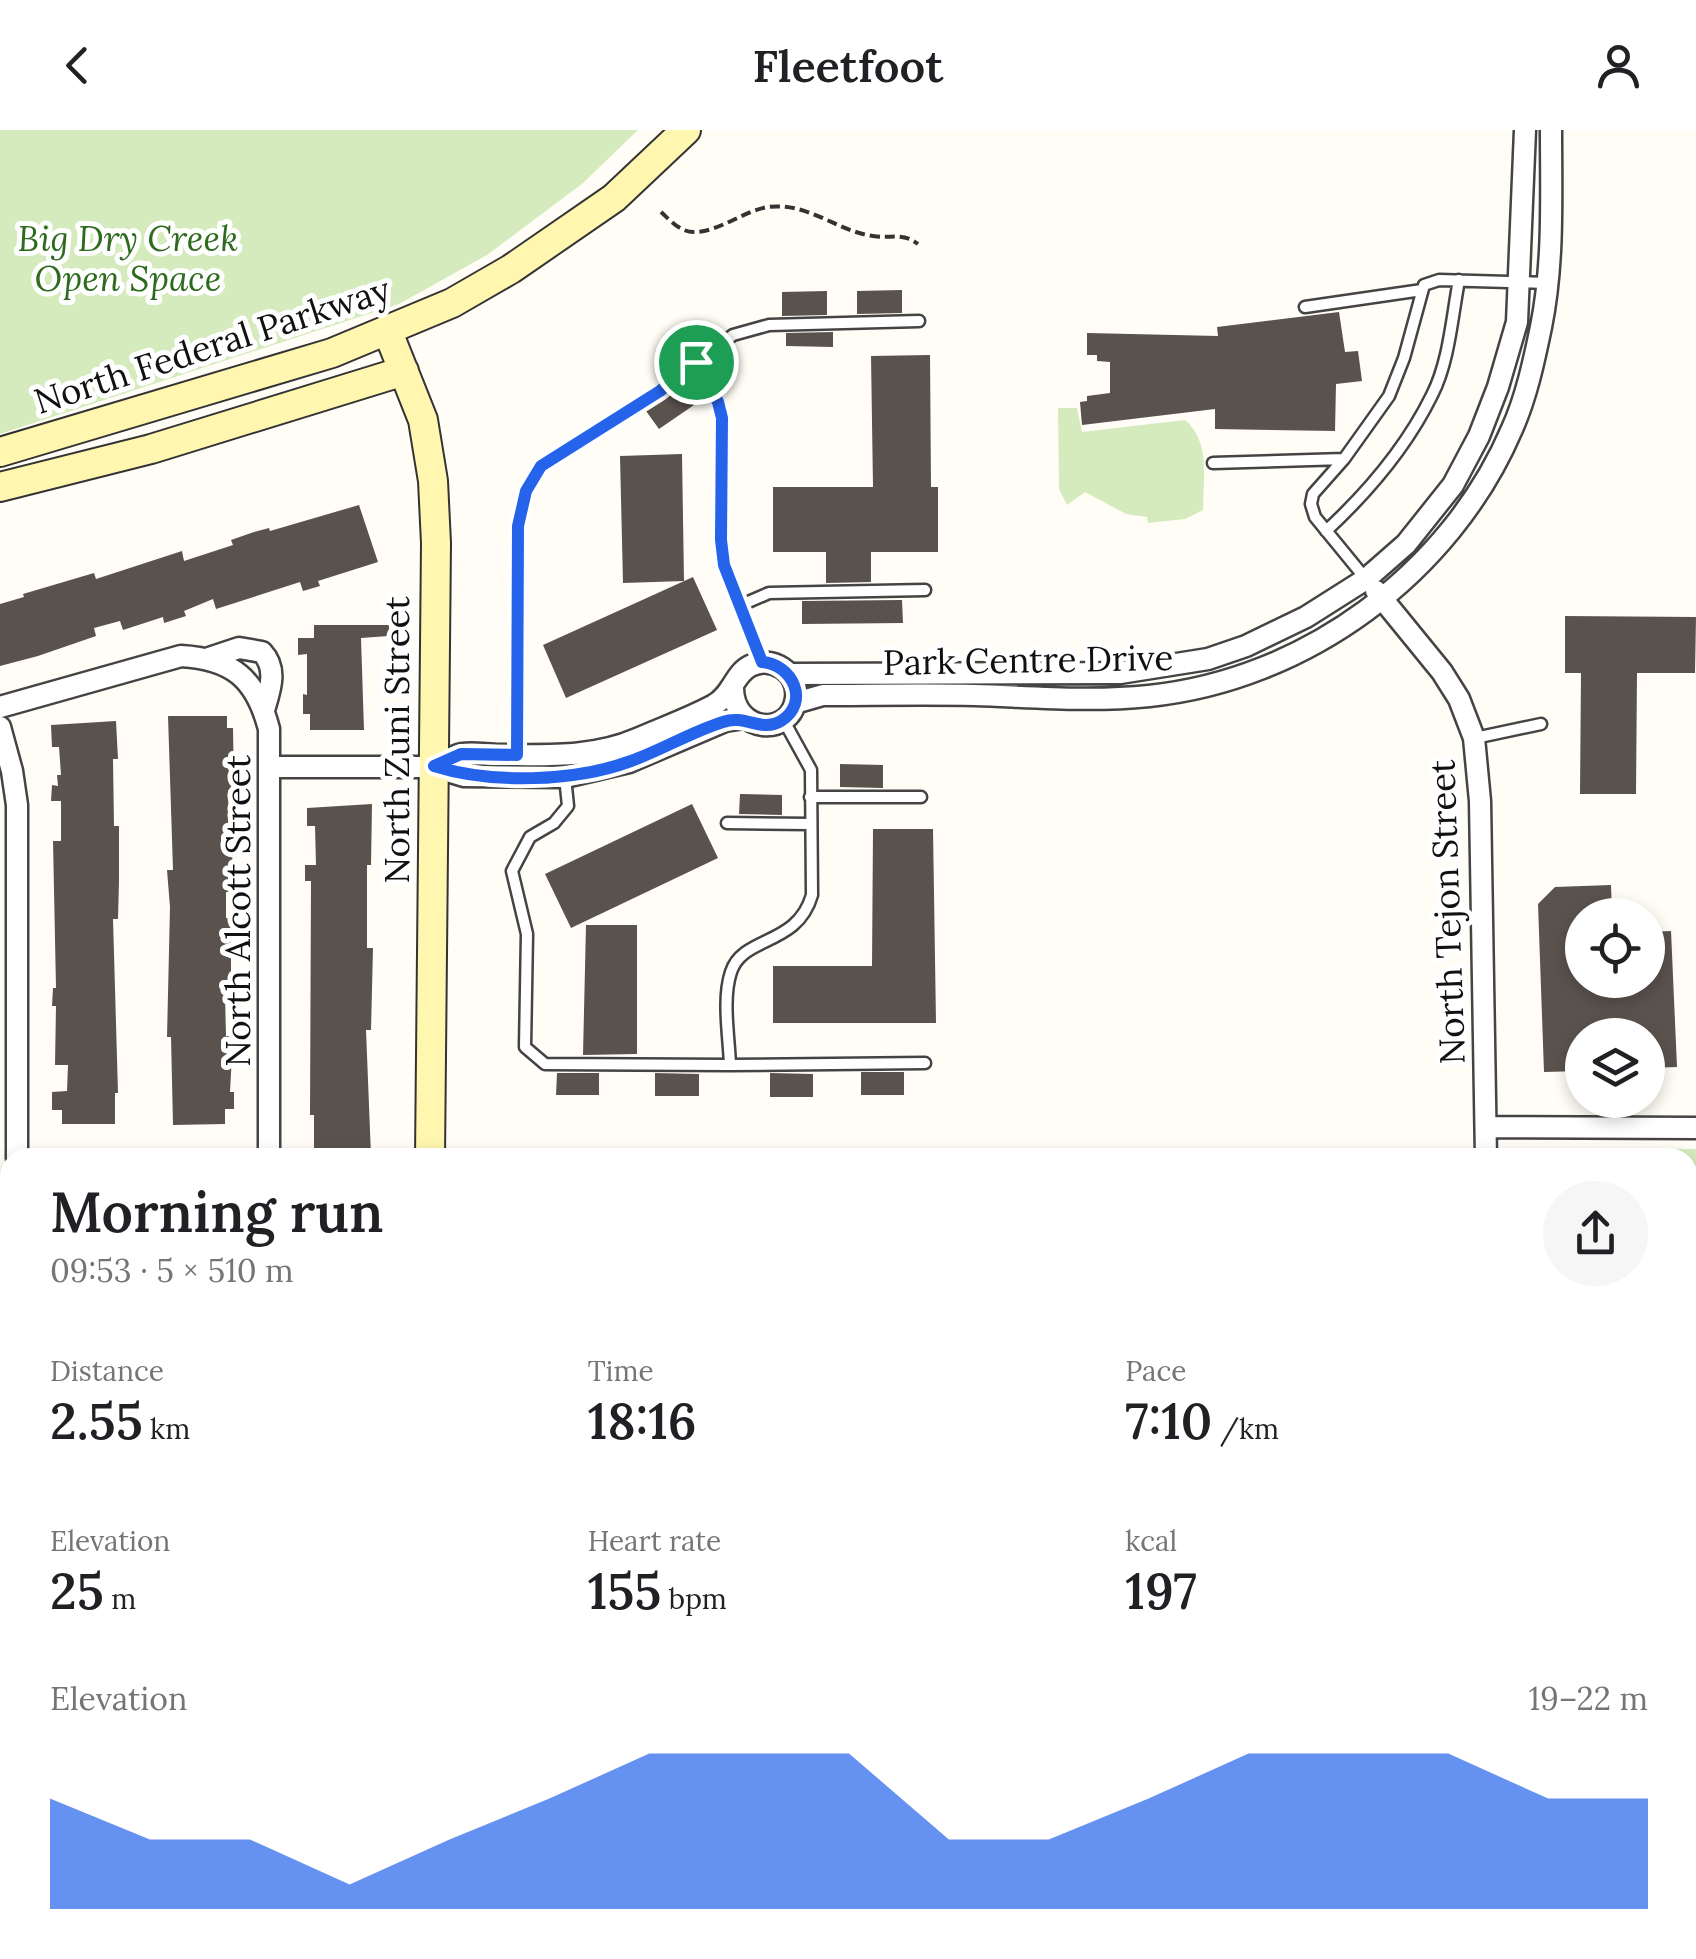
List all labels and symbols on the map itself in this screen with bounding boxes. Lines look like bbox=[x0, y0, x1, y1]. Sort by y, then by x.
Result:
park label: Big Dry Creek Open Space bbox=[18, 216, 238, 301]
street label: North Federal Parkway bbox=[28, 266, 396, 424]
pin bbox=[654, 320, 739, 405]
street label: North Zuni Street bbox=[374, 596, 419, 884]
street label: Park Centre Drive bbox=[882, 635, 1174, 685]
street label: North Alcott Street bbox=[215, 754, 260, 1067]
street label: North Tejon Street bbox=[1419, 758, 1475, 1065]

